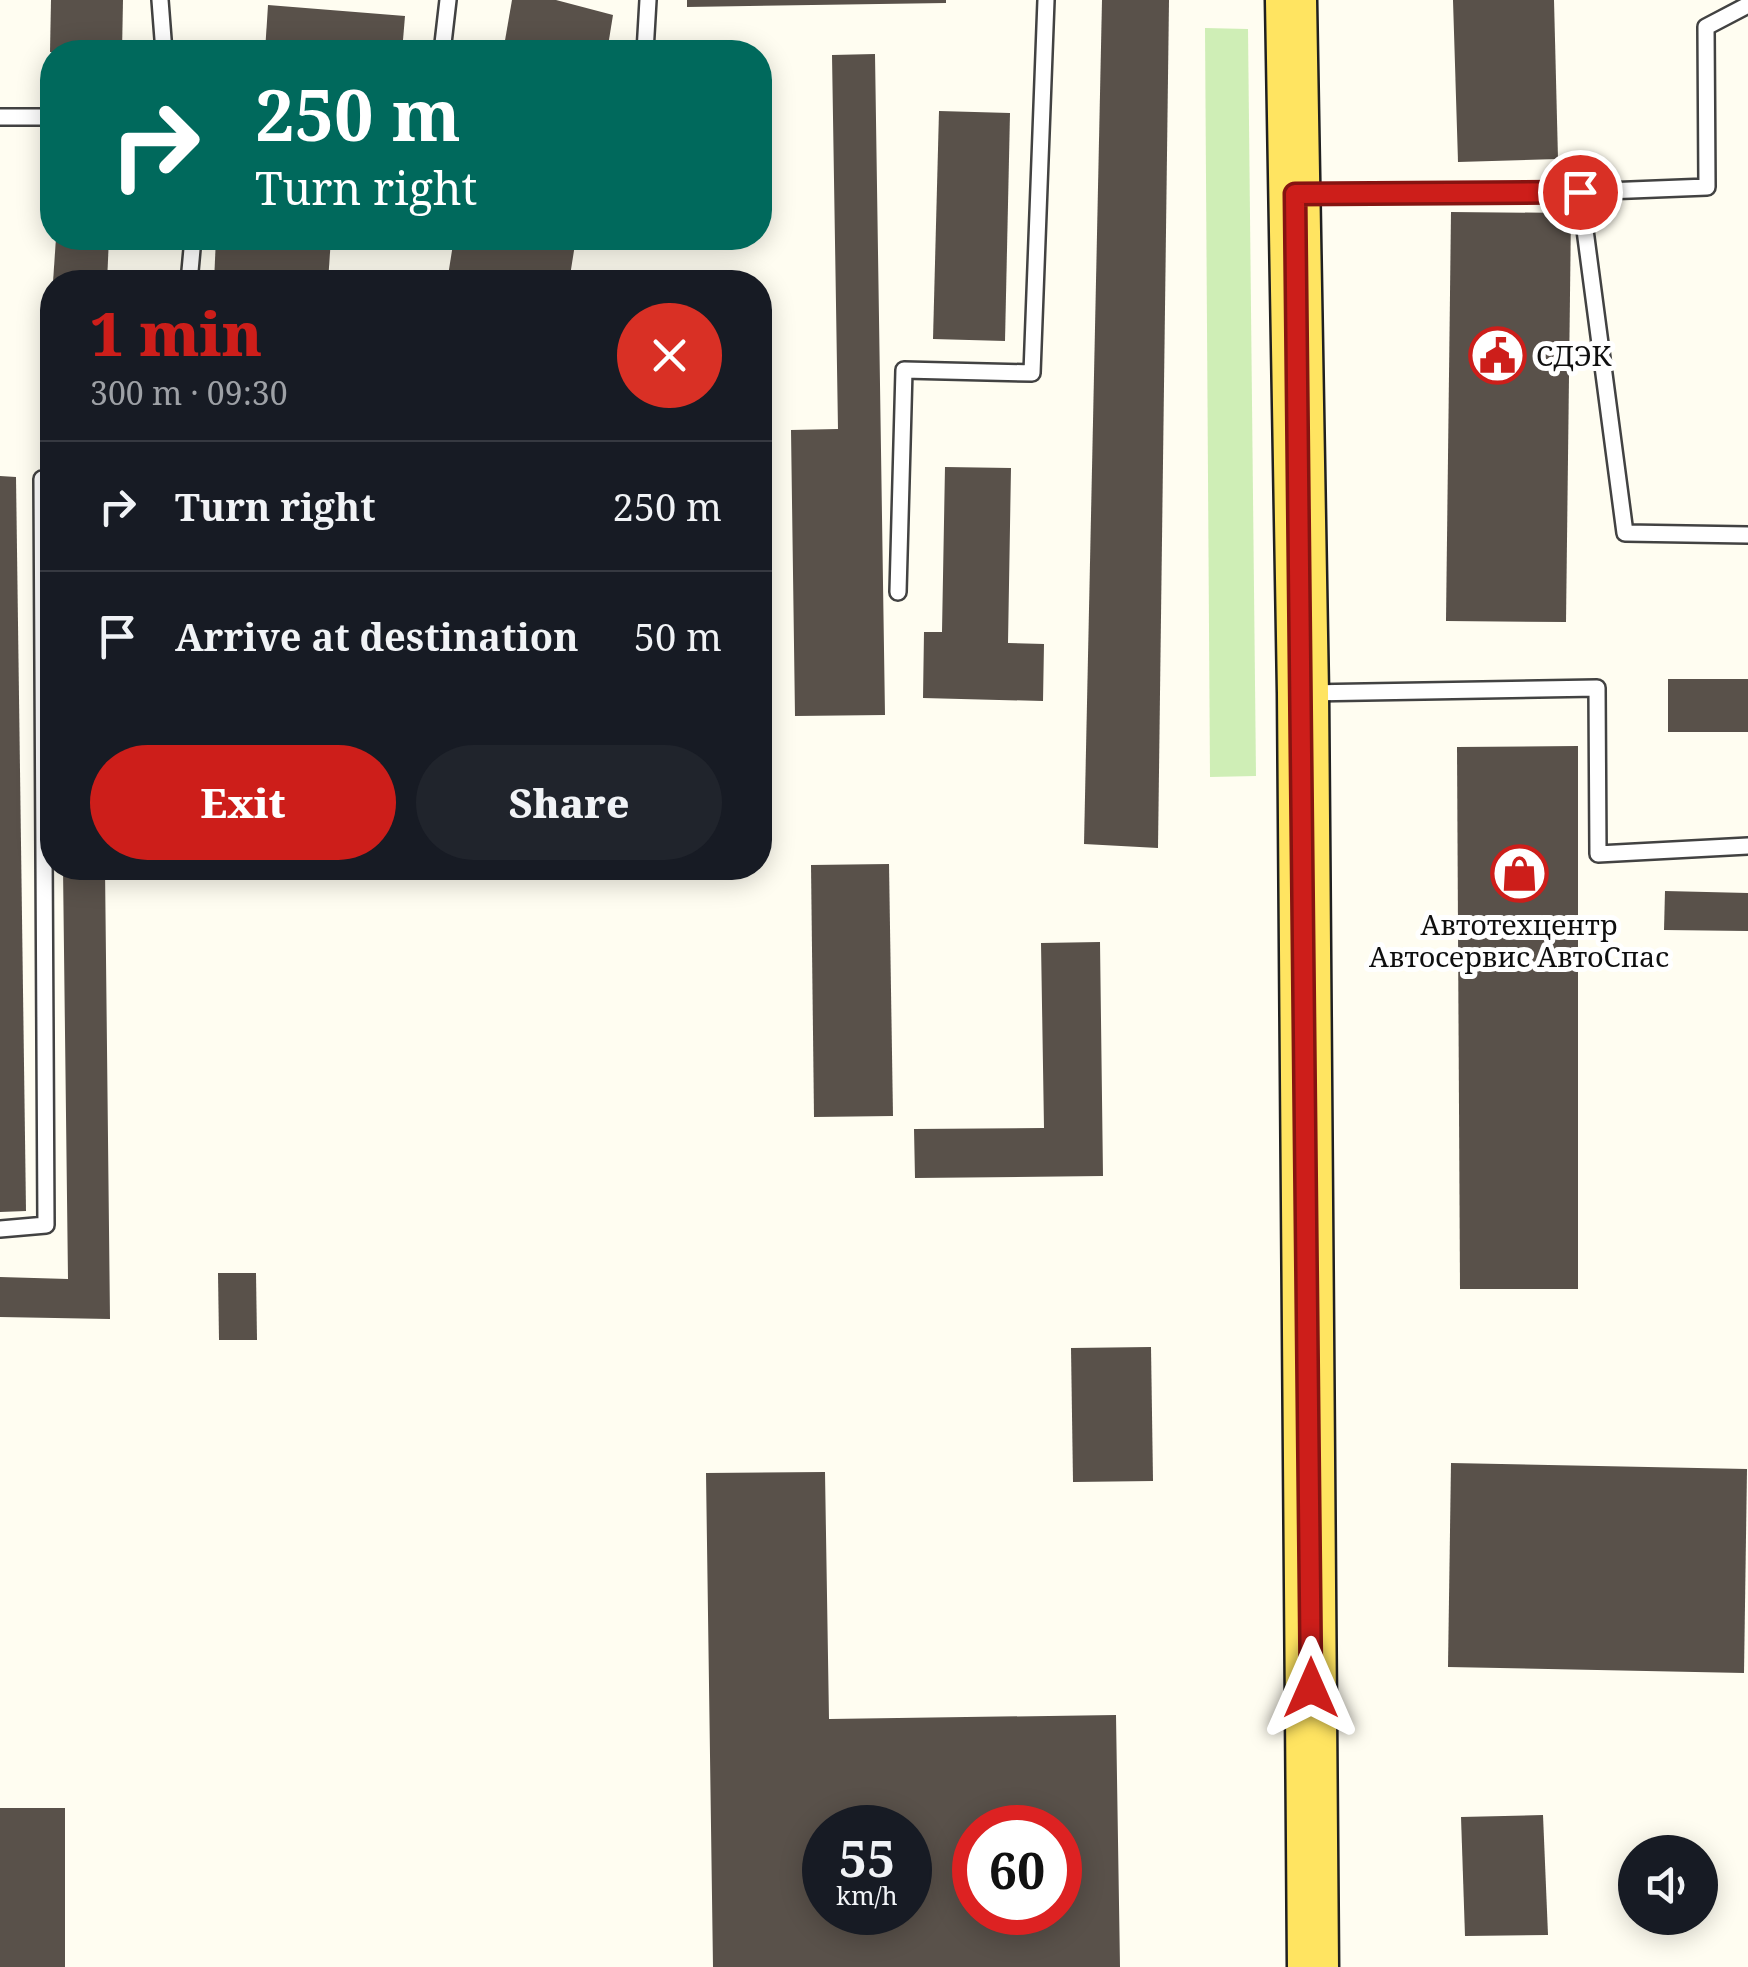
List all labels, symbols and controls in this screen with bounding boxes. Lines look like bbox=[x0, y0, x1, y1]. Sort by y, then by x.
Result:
text: 250 m bbox=[255, 66, 461, 162]
icon: right bbox=[90, 80, 220, 210]
pin bbox=[1538, 150, 1623, 235]
text: Turn right bbox=[255, 157, 477, 218]
icon: arrive bbox=[1553, 165, 1608, 220]
text: 1 min bbox=[90, 292, 262, 374]
button: close bbox=[617, 303, 722, 408]
public building icon: СДЭК bbox=[1467, 325, 1527, 385]
place label: СДЭК bbox=[1536, 336, 1611, 374]
text: 300 m · 09:30 bbox=[90, 371, 288, 414]
icon: right bbox=[90, 479, 145, 534]
text: Turn right bbox=[175, 480, 376, 532]
text: 250 m bbox=[612, 480, 722, 532]
icon: arrive bbox=[90, 609, 145, 664]
text: Arrive at destination bbox=[175, 610, 579, 662]
text: 50 m bbox=[634, 610, 722, 662]
button: Exit bbox=[90, 745, 396, 860]
button: Share bbox=[416, 745, 722, 860]
shop icon: Автотехцентр Автосервис АвтоСпас bbox=[1489, 843, 1549, 903]
place label: Автотехцентр Автосервис АвтоСпас bbox=[1369, 905, 1669, 975]
position arrow bbox=[1259, 1636, 1363, 1740]
speed limit sign: 60 bbox=[952, 1805, 1082, 1935]
text: 55 bbox=[839, 1824, 895, 1892]
map controls bbox=[1618, 1835, 1718, 1935]
button: sound bbox=[1618, 1835, 1718, 1935]
text: km/h bbox=[836, 1878, 898, 1912]

